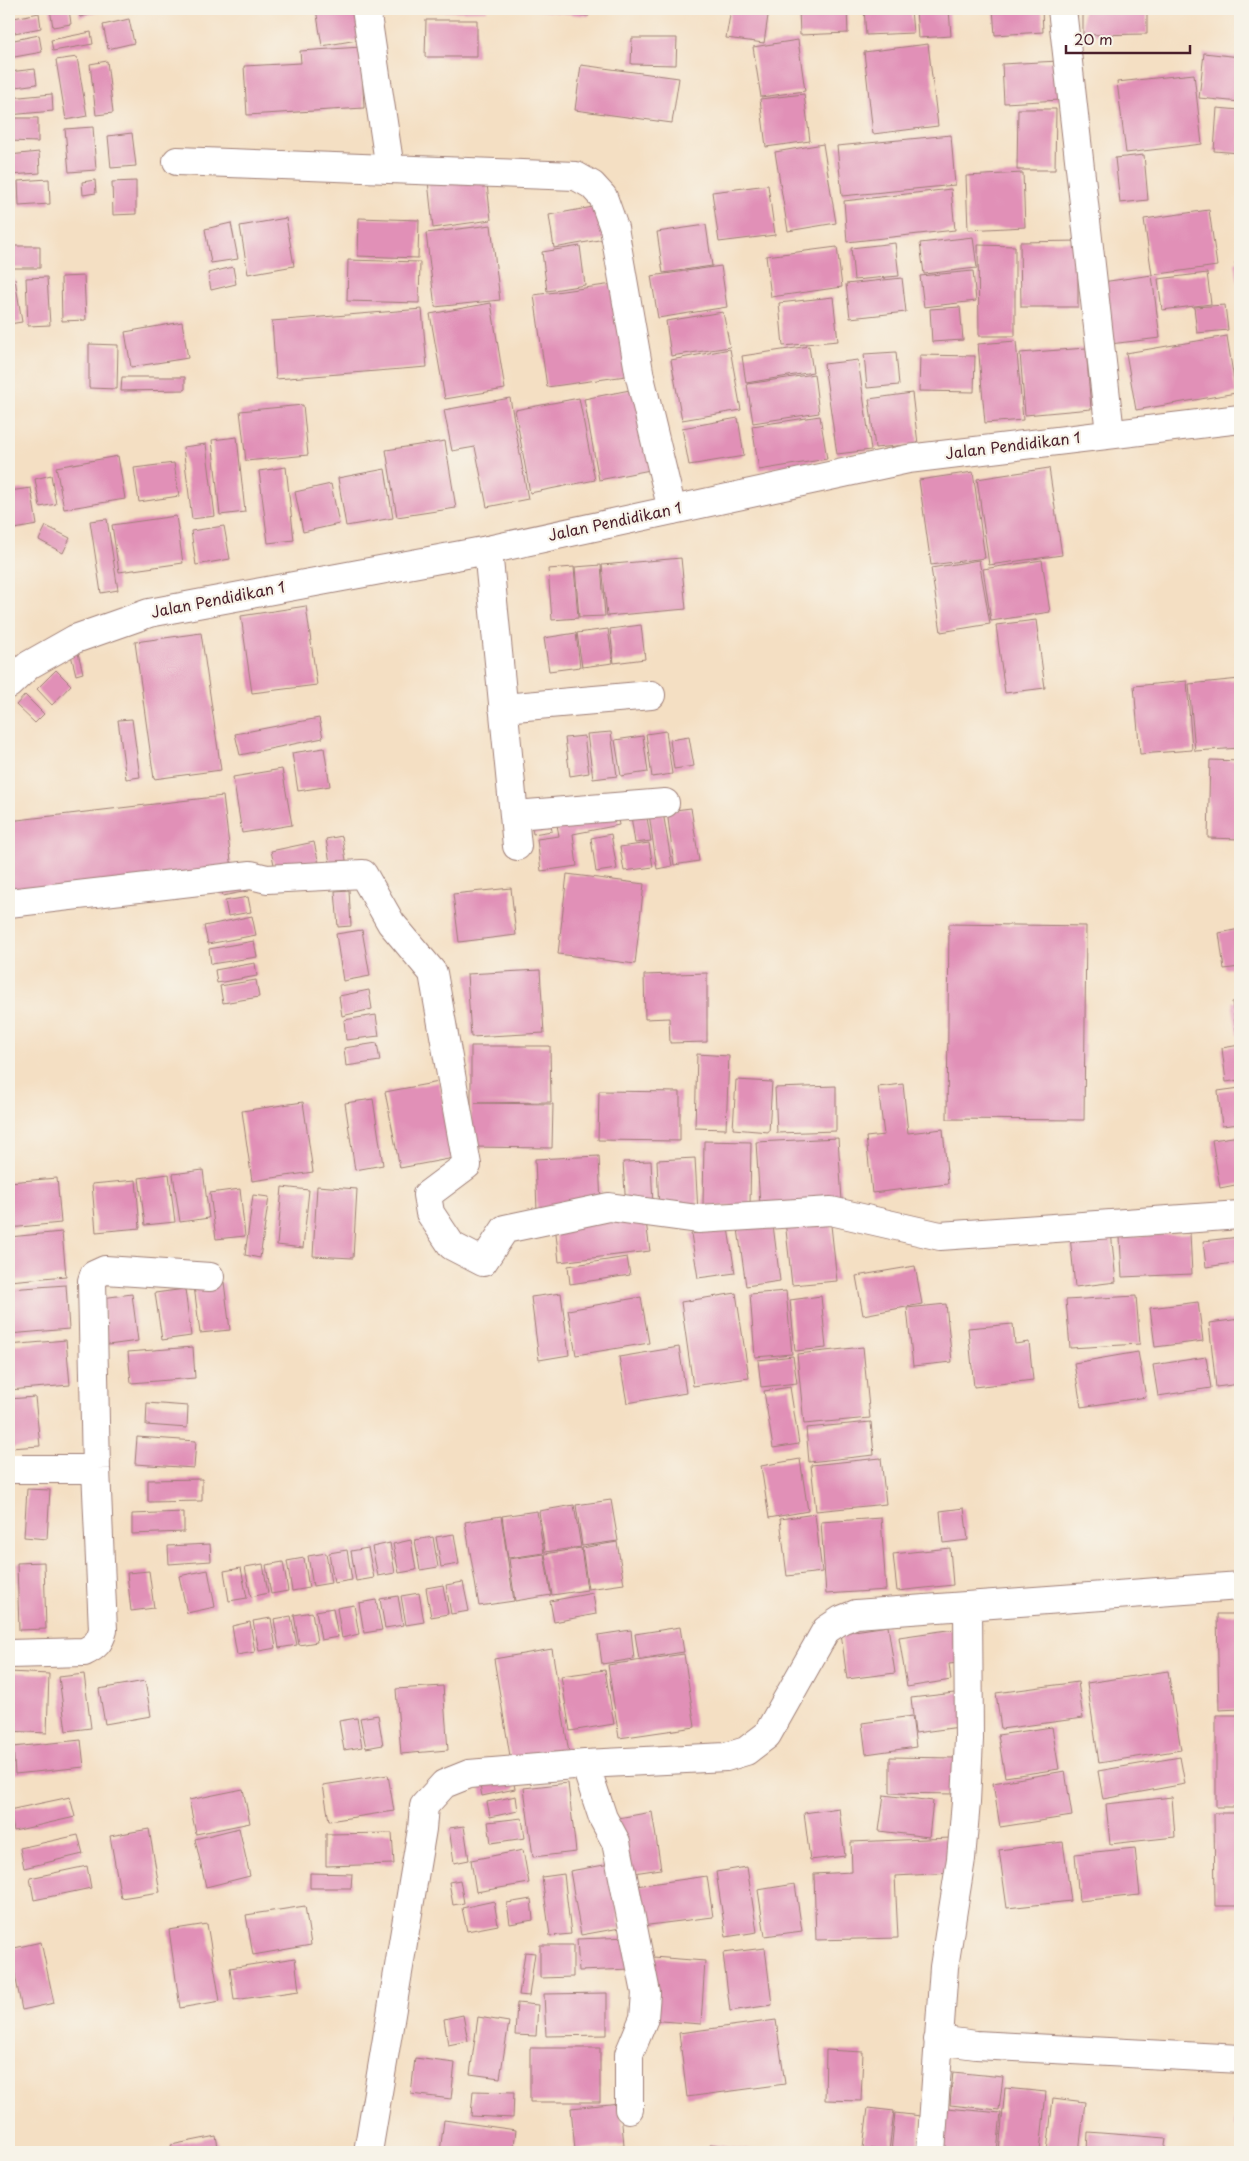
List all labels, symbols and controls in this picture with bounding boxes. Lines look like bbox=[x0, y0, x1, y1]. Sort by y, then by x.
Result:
scale bar bbox=[1066, 22, 1190, 54]
text: 20 m bbox=[1074, 27, 1113, 50]
street label: Jalan Pendidikan 1 bbox=[944, 425, 1082, 464]
street label: Jalan Pendidikan 1 bbox=[546, 495, 684, 546]
street label: Jalan Pendidikan 1 bbox=[149, 574, 287, 623]

